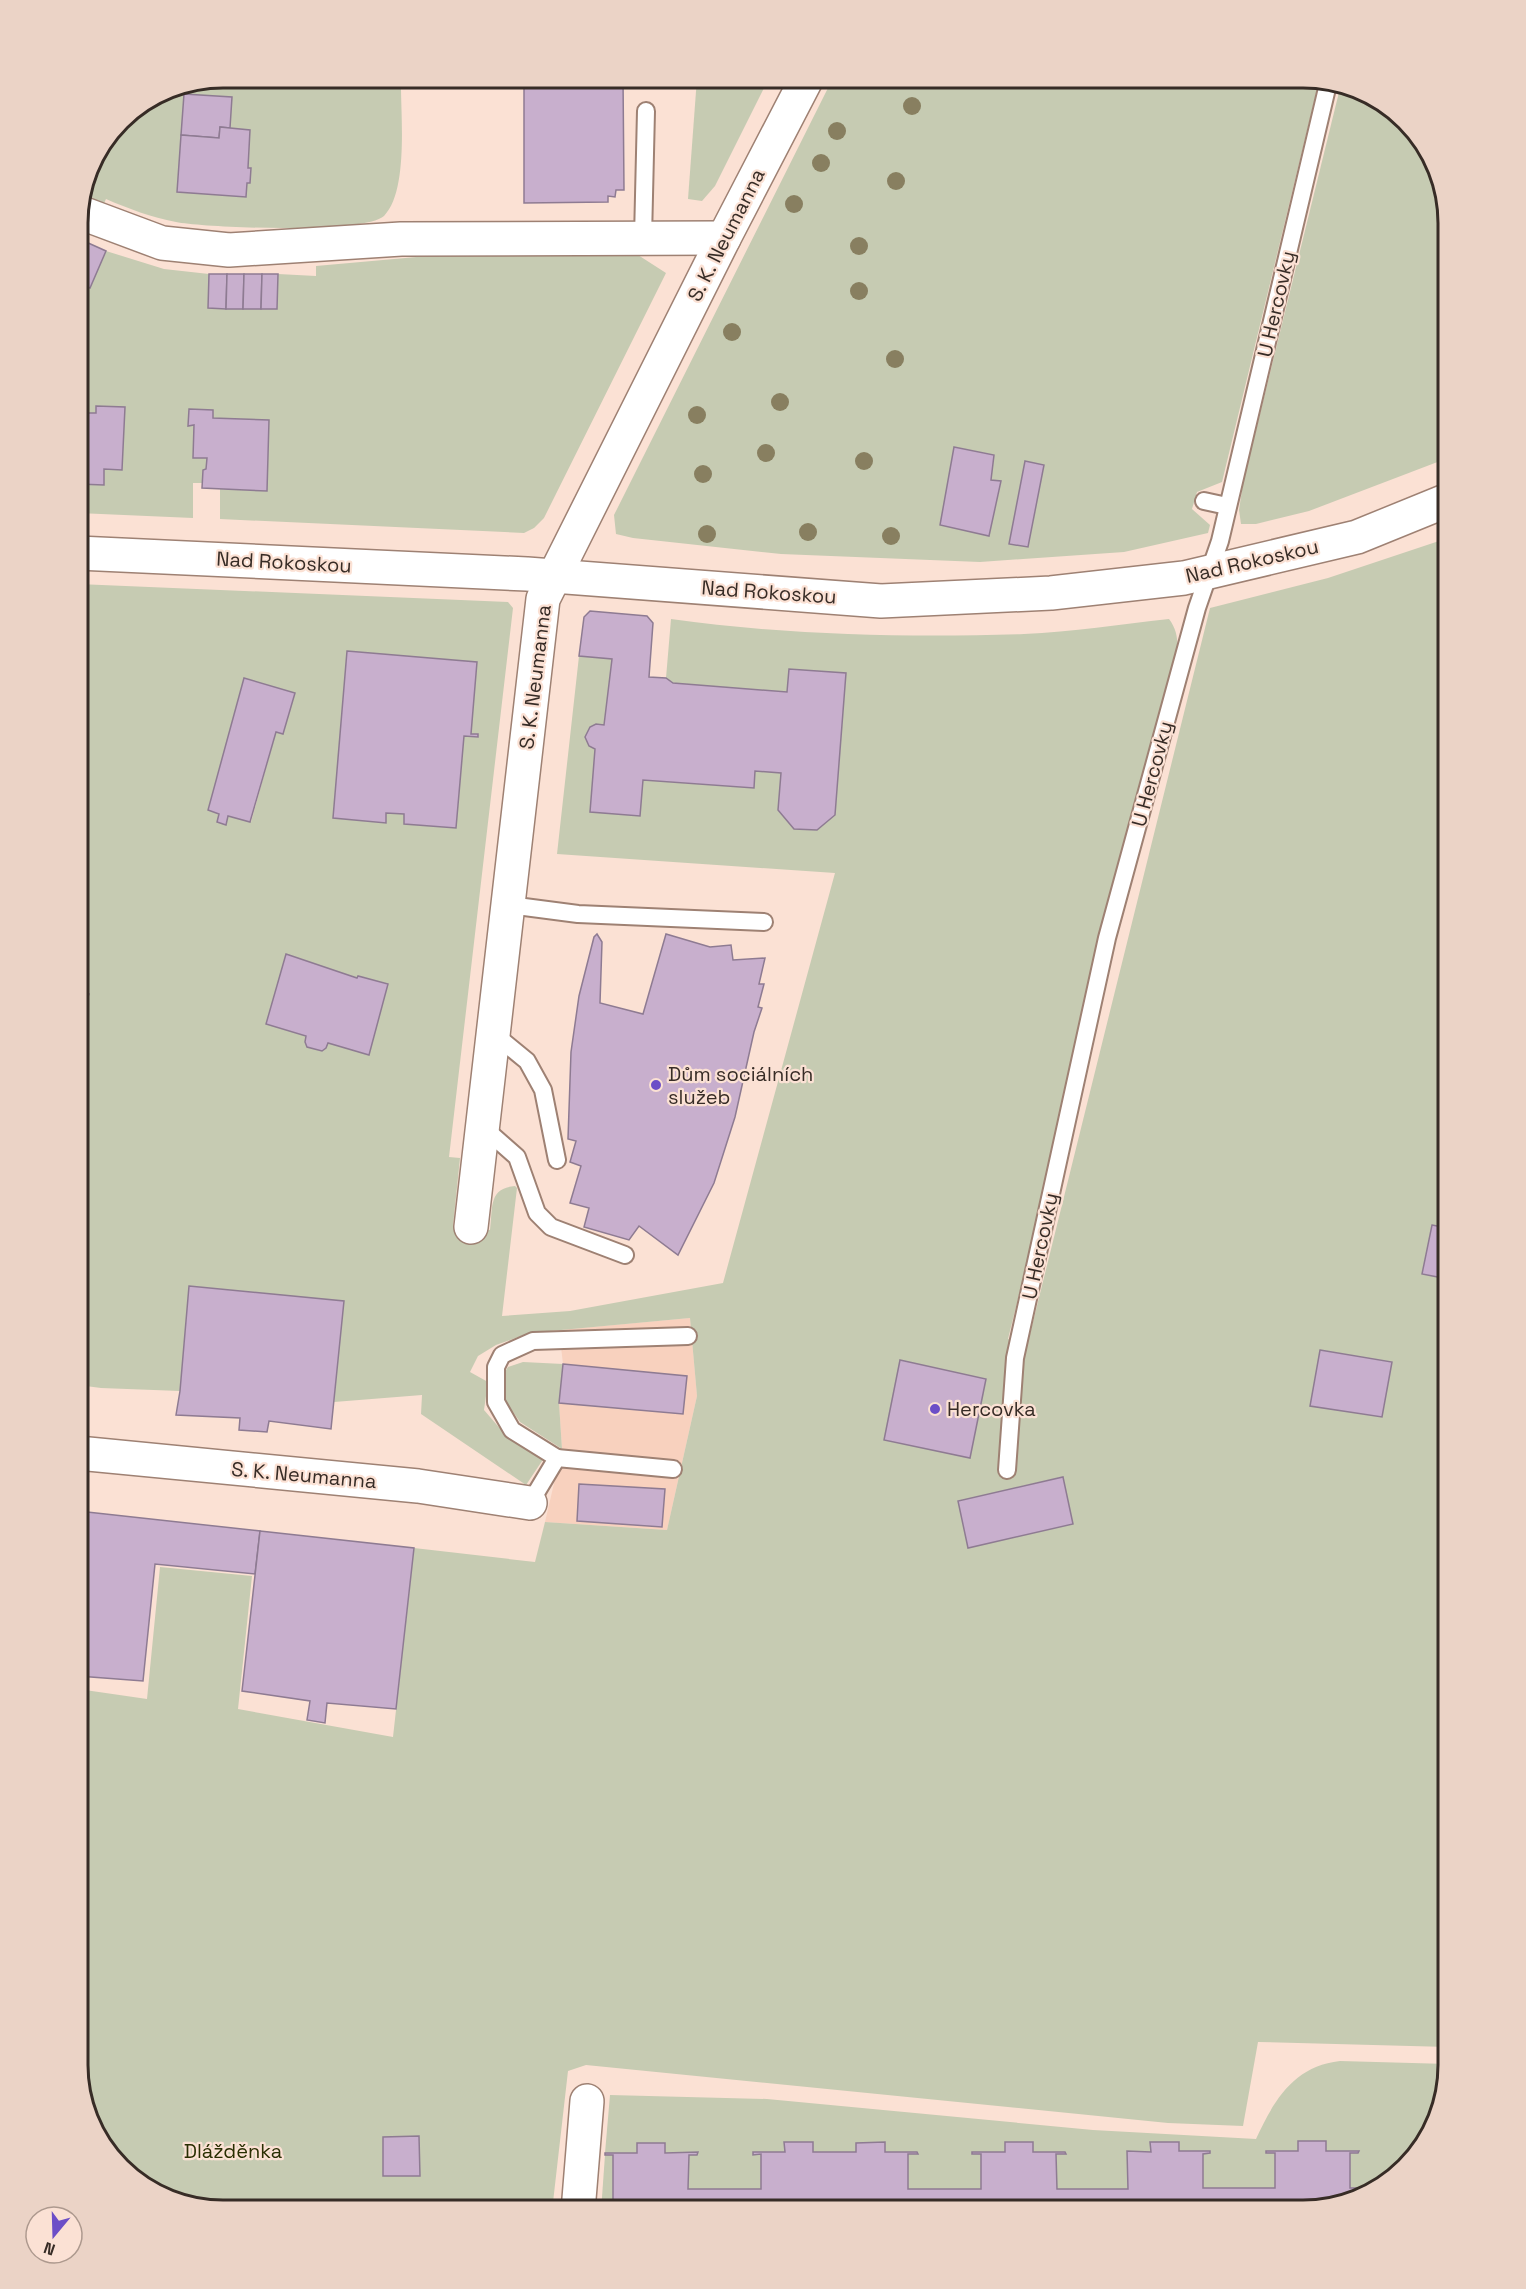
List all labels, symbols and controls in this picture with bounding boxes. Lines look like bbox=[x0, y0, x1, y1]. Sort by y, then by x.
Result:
street label: S. K. Neumanna bbox=[681, 164, 771, 306]
street label: U Hercovky bbox=[1251, 248, 1301, 360]
street label: Nad Rokoskou bbox=[1183, 533, 1321, 589]
street label: Nad Rokoskou bbox=[216, 545, 352, 579]
street label: Nad Rokoskou bbox=[701, 574, 837, 610]
street label: S. K. Neumanna bbox=[513, 603, 557, 751]
street label: U Hercovky bbox=[1125, 718, 1179, 830]
place label: Dům sociálních služeb bbox=[668, 1061, 813, 1110]
marker: Dům sociálních služeb bbox=[649, 1078, 663, 1092]
street label: U Hercovky bbox=[1016, 1190, 1064, 1302]
place label: Hercovka bbox=[947, 1396, 1036, 1422]
marker: Hercovka bbox=[928, 1402, 942, 1416]
street label: S. K. Neumanna bbox=[230, 1456, 378, 1494]
park label: Dlážděnka bbox=[184, 2138, 282, 2164]
north arrow bbox=[24, 2205, 84, 2265]
text: N bbox=[41, 2237, 58, 2260]

